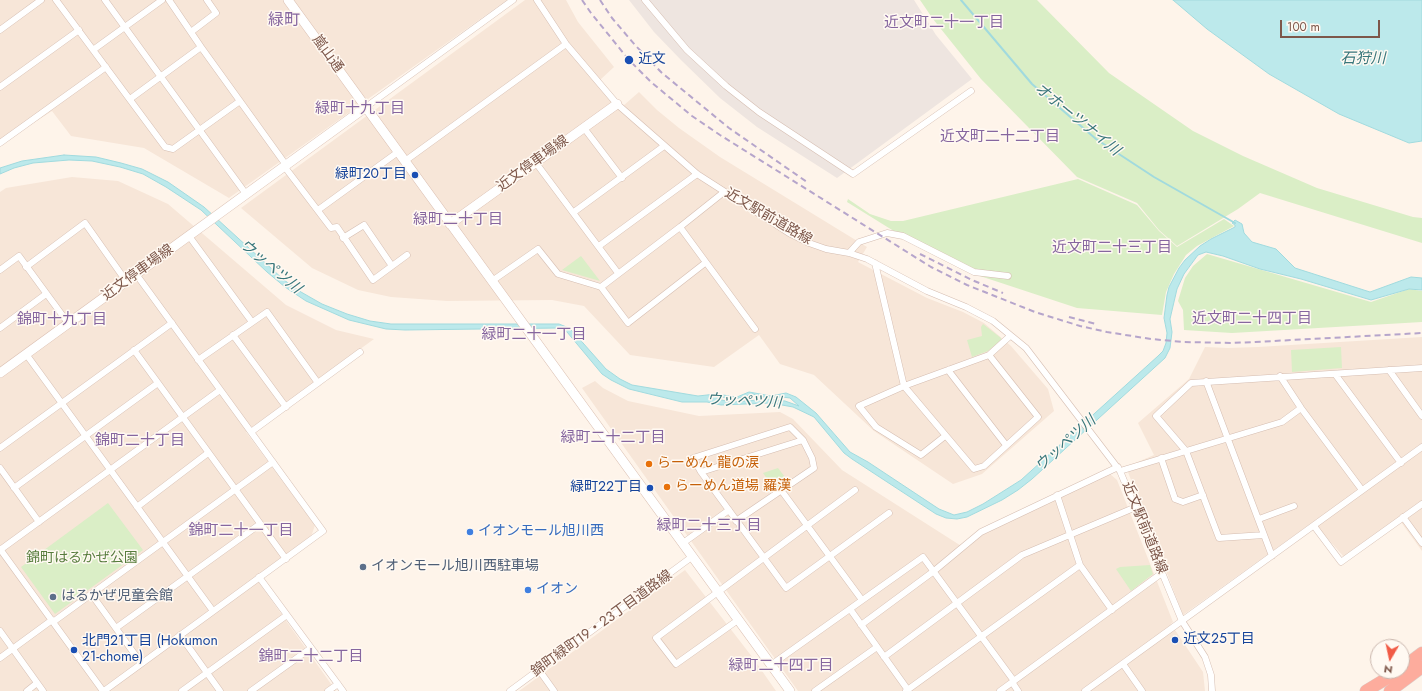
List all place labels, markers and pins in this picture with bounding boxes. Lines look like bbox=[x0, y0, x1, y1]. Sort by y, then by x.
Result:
place label: 近文 bbox=[638, 52, 666, 68]
marker: 近文 bbox=[623, 54, 635, 66]
place label: 緑町20丁目 bbox=[335, 167, 407, 183]
marker: 緑町20丁目 bbox=[410, 170, 420, 180]
place label: らーめん 龍の涙 bbox=[657, 456, 759, 472]
marker: らーめん 龍の涙 bbox=[644, 459, 654, 469]
place label: らーめん道場 羅漢 bbox=[675, 479, 791, 495]
place label: 緑町22丁目 bbox=[570, 480, 642, 496]
marker: らーめん道場 羅漢 bbox=[662, 482, 672, 492]
marker: 緑町22丁目 bbox=[645, 483, 655, 493]
place label: イオンモール旭川西 bbox=[478, 524, 604, 540]
marker: イオンモール旭川西 bbox=[465, 527, 475, 537]
place label: イオンモール旭川西駐車場 bbox=[371, 559, 539, 575]
marker: イオンモール旭川西駐車場 bbox=[358, 562, 368, 572]
place label: イオン bbox=[536, 582, 578, 598]
marker: イオン bbox=[523, 585, 533, 595]
place label: はるかぜ児童会館 bbox=[61, 589, 173, 605]
marker: はるかぜ児童会館 bbox=[48, 592, 58, 602]
place label: 近文25丁目 bbox=[1183, 632, 1255, 648]
place label: 北門21丁目 (Hokumon 21-chome) bbox=[82, 634, 218, 666]
marker: 近文25丁目 bbox=[1170, 635, 1180, 645]
marker: 北門21丁目 (Hokumon 21-chome) bbox=[69, 645, 79, 655]

